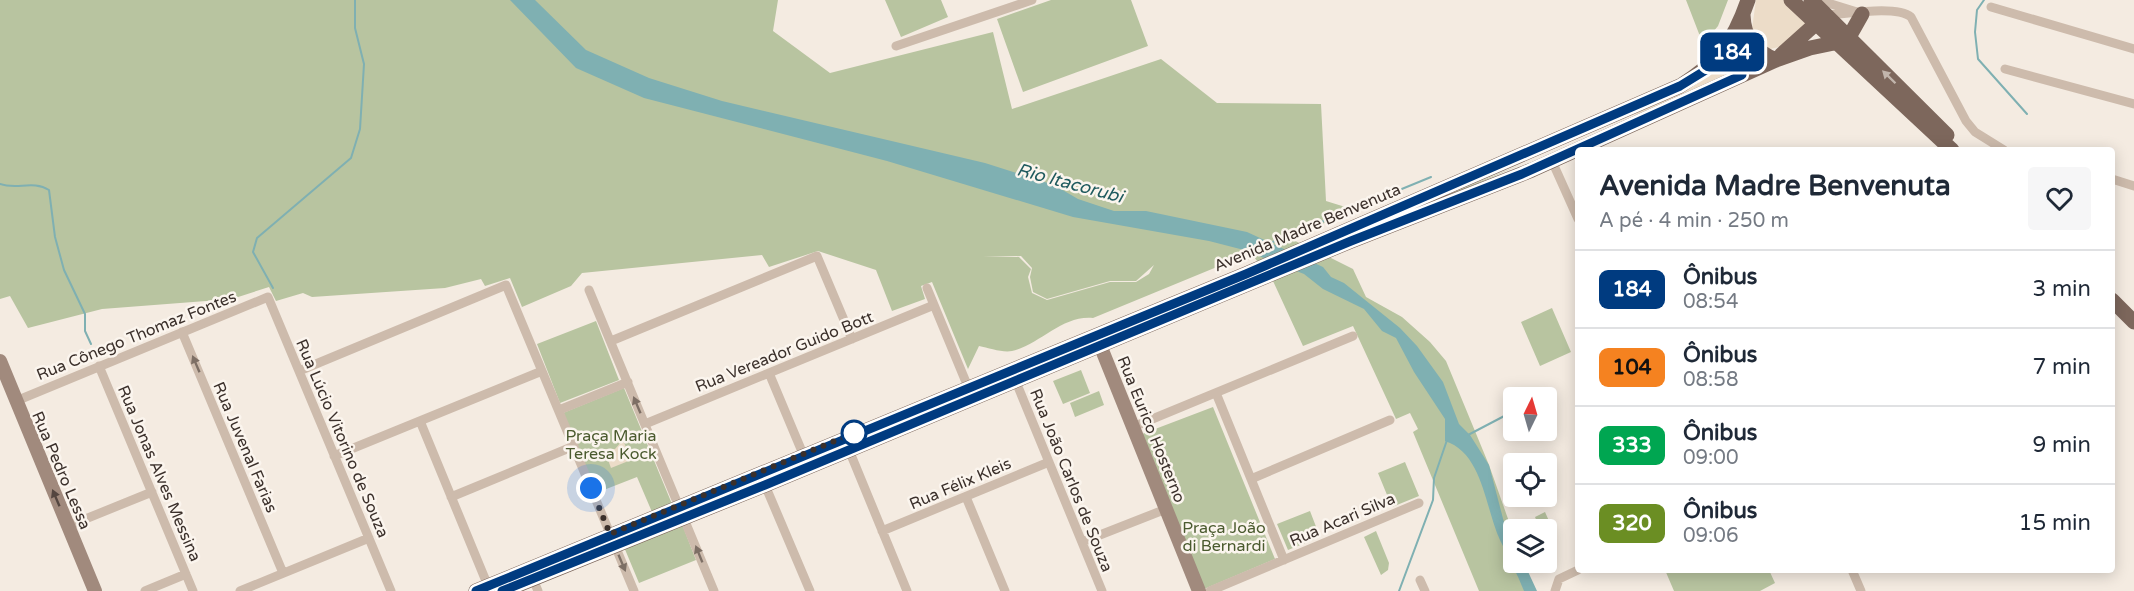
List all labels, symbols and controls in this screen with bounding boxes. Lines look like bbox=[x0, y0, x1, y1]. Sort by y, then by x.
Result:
line badge: 184 bbox=[1698, 32, 1766, 72]
text: 184 bbox=[1712, 40, 1752, 65]
one-way arrow bbox=[1882, 70, 1897, 84]
water label: Rio Itacorubi bbox=[1015, 158, 1128, 208]
button: heart bbox=[2028, 167, 2091, 230]
text: Avenida Madre Benvenuta bbox=[1599, 169, 1951, 203]
street label: Avenida Madre Benvenuta bbox=[1211, 179, 1404, 276]
text: A pé · 4 min · 250 m bbox=[1599, 209, 1789, 233]
text: Ônibus bbox=[1683, 264, 1757, 290]
text: 3 min bbox=[2032, 276, 2091, 302]
text: 184 bbox=[1612, 277, 1652, 302]
street label: Rua Cônego Thomaz Fontes bbox=[34, 287, 239, 385]
text: 08:54 bbox=[1683, 290, 1738, 314]
street label: Rua Vereador Guido Bott bbox=[692, 307, 876, 397]
street label: Rua Lúcio Vitorino de Souza bbox=[291, 336, 393, 541]
text: Ônibus bbox=[1683, 342, 1757, 368]
street label: Rua Eurico Hosterno bbox=[1113, 353, 1190, 506]
text: 7 min bbox=[2032, 354, 2091, 380]
one-way arrow bbox=[191, 355, 201, 373]
text: 104 bbox=[1612, 355, 1652, 380]
text: 08:58 bbox=[1683, 368, 1738, 392]
street label: Rua Juvenal Farias bbox=[209, 379, 282, 516]
street label: Rua Jonas Alves Messina bbox=[113, 382, 205, 565]
street label: Rua João Carlos de Souza bbox=[1025, 386, 1117, 575]
north arrow bbox=[1503, 387, 1557, 441]
map controls bbox=[1503, 387, 1557, 573]
one-way arrow bbox=[632, 396, 642, 414]
street label: Rua Pedro Lessa bbox=[27, 408, 95, 532]
unlabelled marker bbox=[841, 420, 867, 446]
text: Ônibus bbox=[1683, 420, 1757, 446]
park label: Praça Maria Teresa Kock bbox=[565, 426, 657, 464]
text: 9 min bbox=[2032, 432, 2091, 458]
text: 333 bbox=[1612, 433, 1652, 458]
text: 09:00 bbox=[1683, 446, 1738, 470]
street label: Rua Félix Kleis bbox=[906, 453, 1014, 514]
button: locate bbox=[1503, 453, 1557, 507]
your location bbox=[576, 473, 606, 503]
one-way arrow bbox=[51, 489, 61, 507]
street label: Rua Acari Silva bbox=[1287, 489, 1398, 551]
text: Ônibus bbox=[1683, 498, 1757, 524]
text: 15 min bbox=[2019, 510, 2091, 536]
text: 320 bbox=[1612, 511, 1652, 536]
park label: Praça João di Bernardi bbox=[1182, 518, 1266, 556]
button: layers bbox=[1503, 519, 1557, 573]
text: 09:06 bbox=[1683, 524, 1738, 548]
one-way arrow bbox=[694, 545, 703, 563]
one-way arrow bbox=[617, 554, 627, 572]

